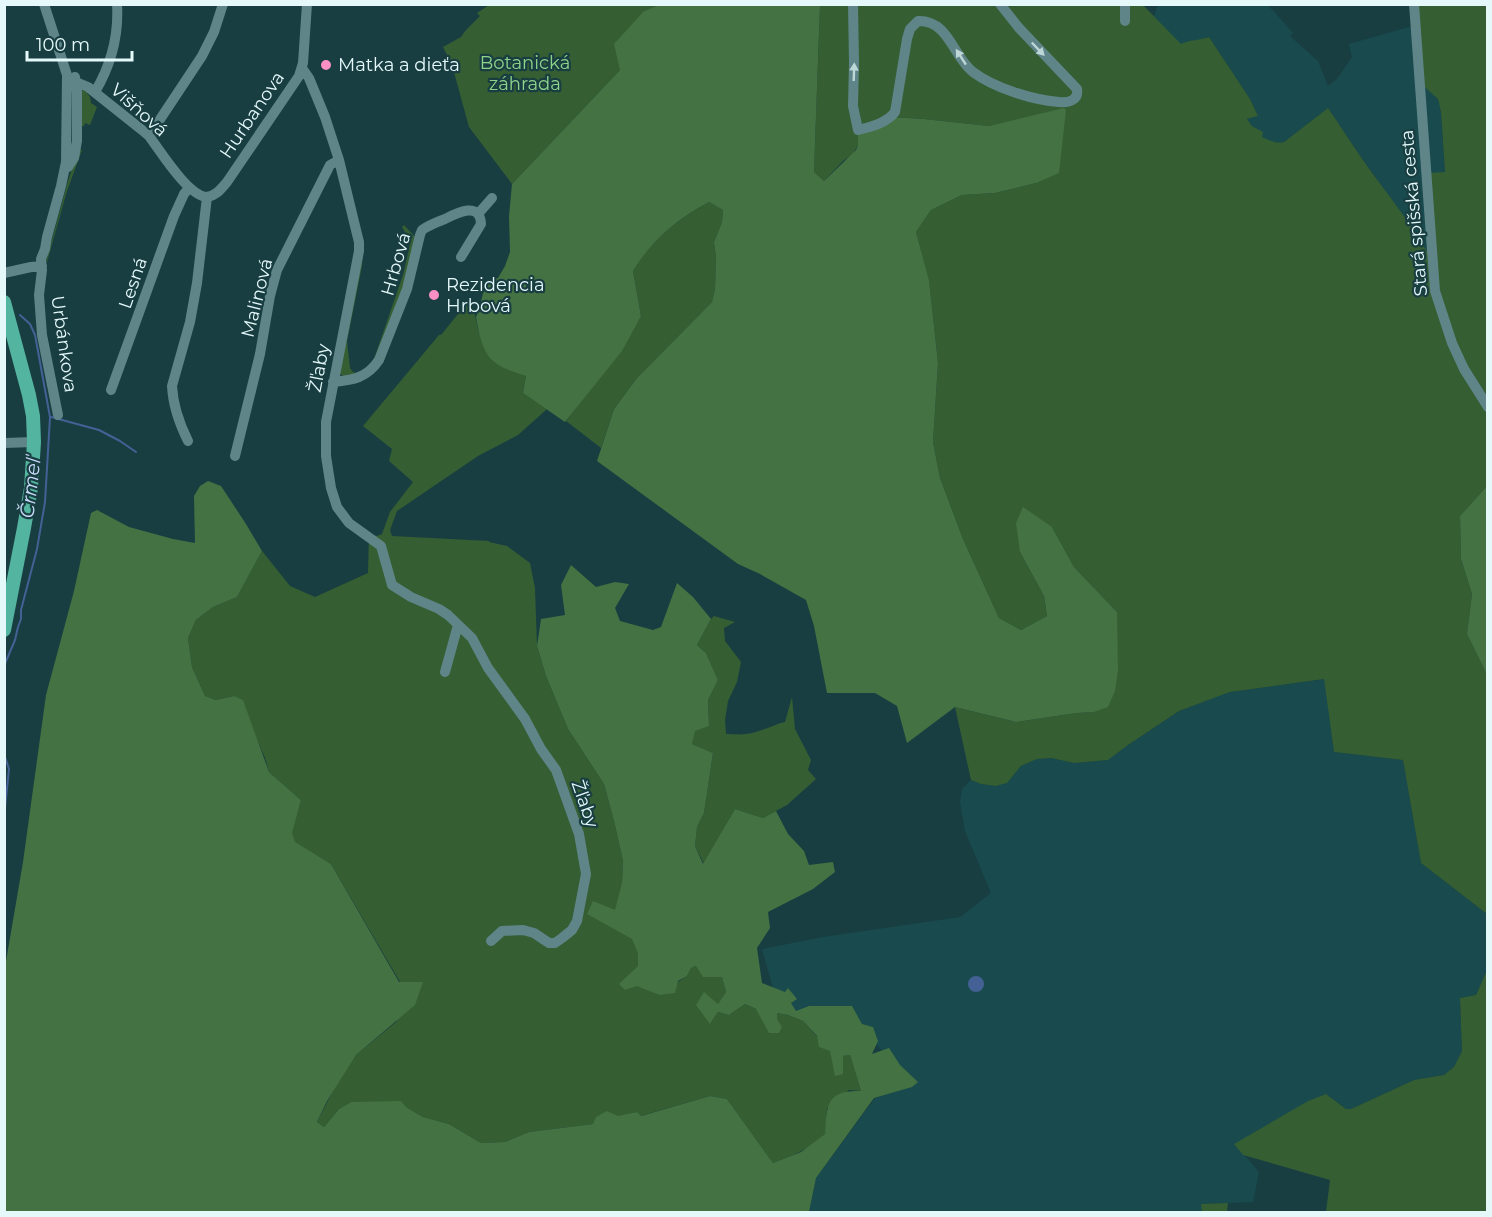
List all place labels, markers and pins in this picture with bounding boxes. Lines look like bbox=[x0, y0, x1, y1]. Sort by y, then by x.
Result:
place label: Matka a dieťa bbox=[338, 54, 460, 76]
marker: Matka a dieťa bbox=[319, 58, 333, 72]
place label: Rezidencia Hrbová bbox=[446, 274, 545, 317]
marker: Rezidencia Hrbová bbox=[427, 288, 441, 302]

